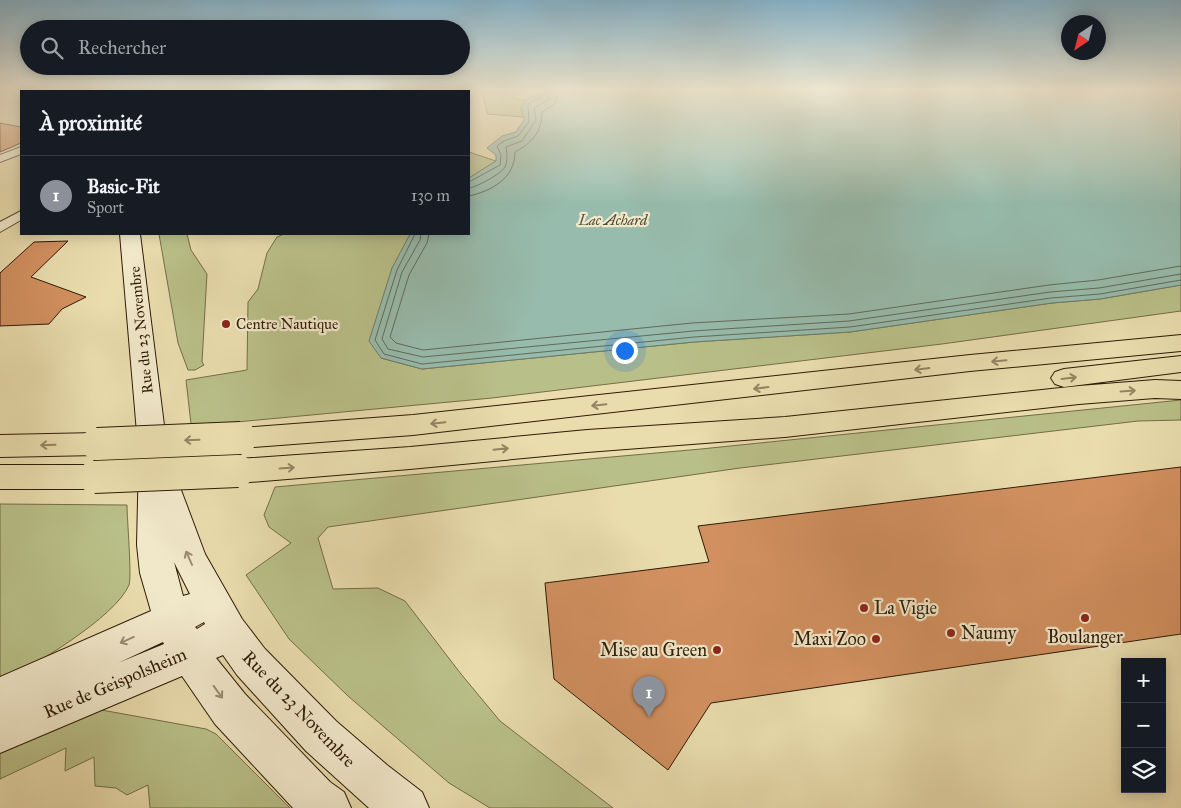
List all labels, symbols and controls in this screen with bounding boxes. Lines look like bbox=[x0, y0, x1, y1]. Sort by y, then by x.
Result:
north arrow bbox=[1061, 15, 1106, 60]
search box bbox=[20, 20, 470, 75]
icon: search bbox=[38, 34, 66, 62]
text: Rechercher bbox=[78, 36, 166, 59]
text: À proximité bbox=[40, 110, 142, 136]
text: Basic-Fit bbox=[87, 175, 160, 198]
text: 1 bbox=[53, 186, 59, 205]
text: 130 m bbox=[411, 186, 450, 205]
text: Sport bbox=[87, 198, 124, 217]
water label: Lac Achard bbox=[578, 212, 649, 229]
street label: Rue du 23 Novembre bbox=[125, 265, 157, 395]
place label: Centre Nautique bbox=[236, 315, 338, 334]
marker: Centre Nautique bbox=[220, 318, 232, 330]
your location bbox=[612, 338, 638, 364]
one-way arrow bbox=[991, 356, 1007, 365]
one-way arrow bbox=[914, 364, 930, 374]
one-way arrow bbox=[1061, 372, 1077, 382]
one-way arrow bbox=[753, 383, 769, 393]
one-way arrow bbox=[1120, 386, 1136, 395]
one-way arrow bbox=[591, 400, 607, 410]
one-way arrow bbox=[430, 418, 446, 428]
one-way arrow bbox=[184, 435, 200, 445]
one-way arrow bbox=[41, 440, 57, 450]
one-way arrow bbox=[493, 444, 509, 454]
one-way arrow bbox=[278, 463, 294, 472]
one-way arrow bbox=[184, 551, 194, 566]
place label: La Vigie bbox=[874, 597, 937, 620]
marker: La Vigie bbox=[858, 602, 870, 614]
marker: Boulanger bbox=[1079, 612, 1091, 624]
place label: Naumy bbox=[961, 622, 1017, 644]
place label: Boulanger bbox=[1047, 626, 1123, 649]
marker: Naumy bbox=[945, 627, 957, 639]
place label: Maxi Zoo bbox=[793, 628, 866, 650]
marker: Maxi Zoo bbox=[870, 633, 882, 645]
one-way arrow bbox=[120, 636, 135, 646]
place label: Mise au Green bbox=[600, 639, 707, 661]
street label: Rue de Geispolsheim bbox=[40, 643, 190, 723]
marker: Mise au Green bbox=[711, 644, 723, 656]
street label: Rue du 23 Novembre bbox=[238, 646, 360, 772]
map controls bbox=[1121, 658, 1166, 793]
button: + bbox=[1121, 658, 1166, 703]
pin: 1 bbox=[633, 676, 665, 717]
one-way arrow bbox=[213, 685, 223, 699]
button: − bbox=[1121, 703, 1166, 748]
button: layers bbox=[1121, 748, 1166, 793]

